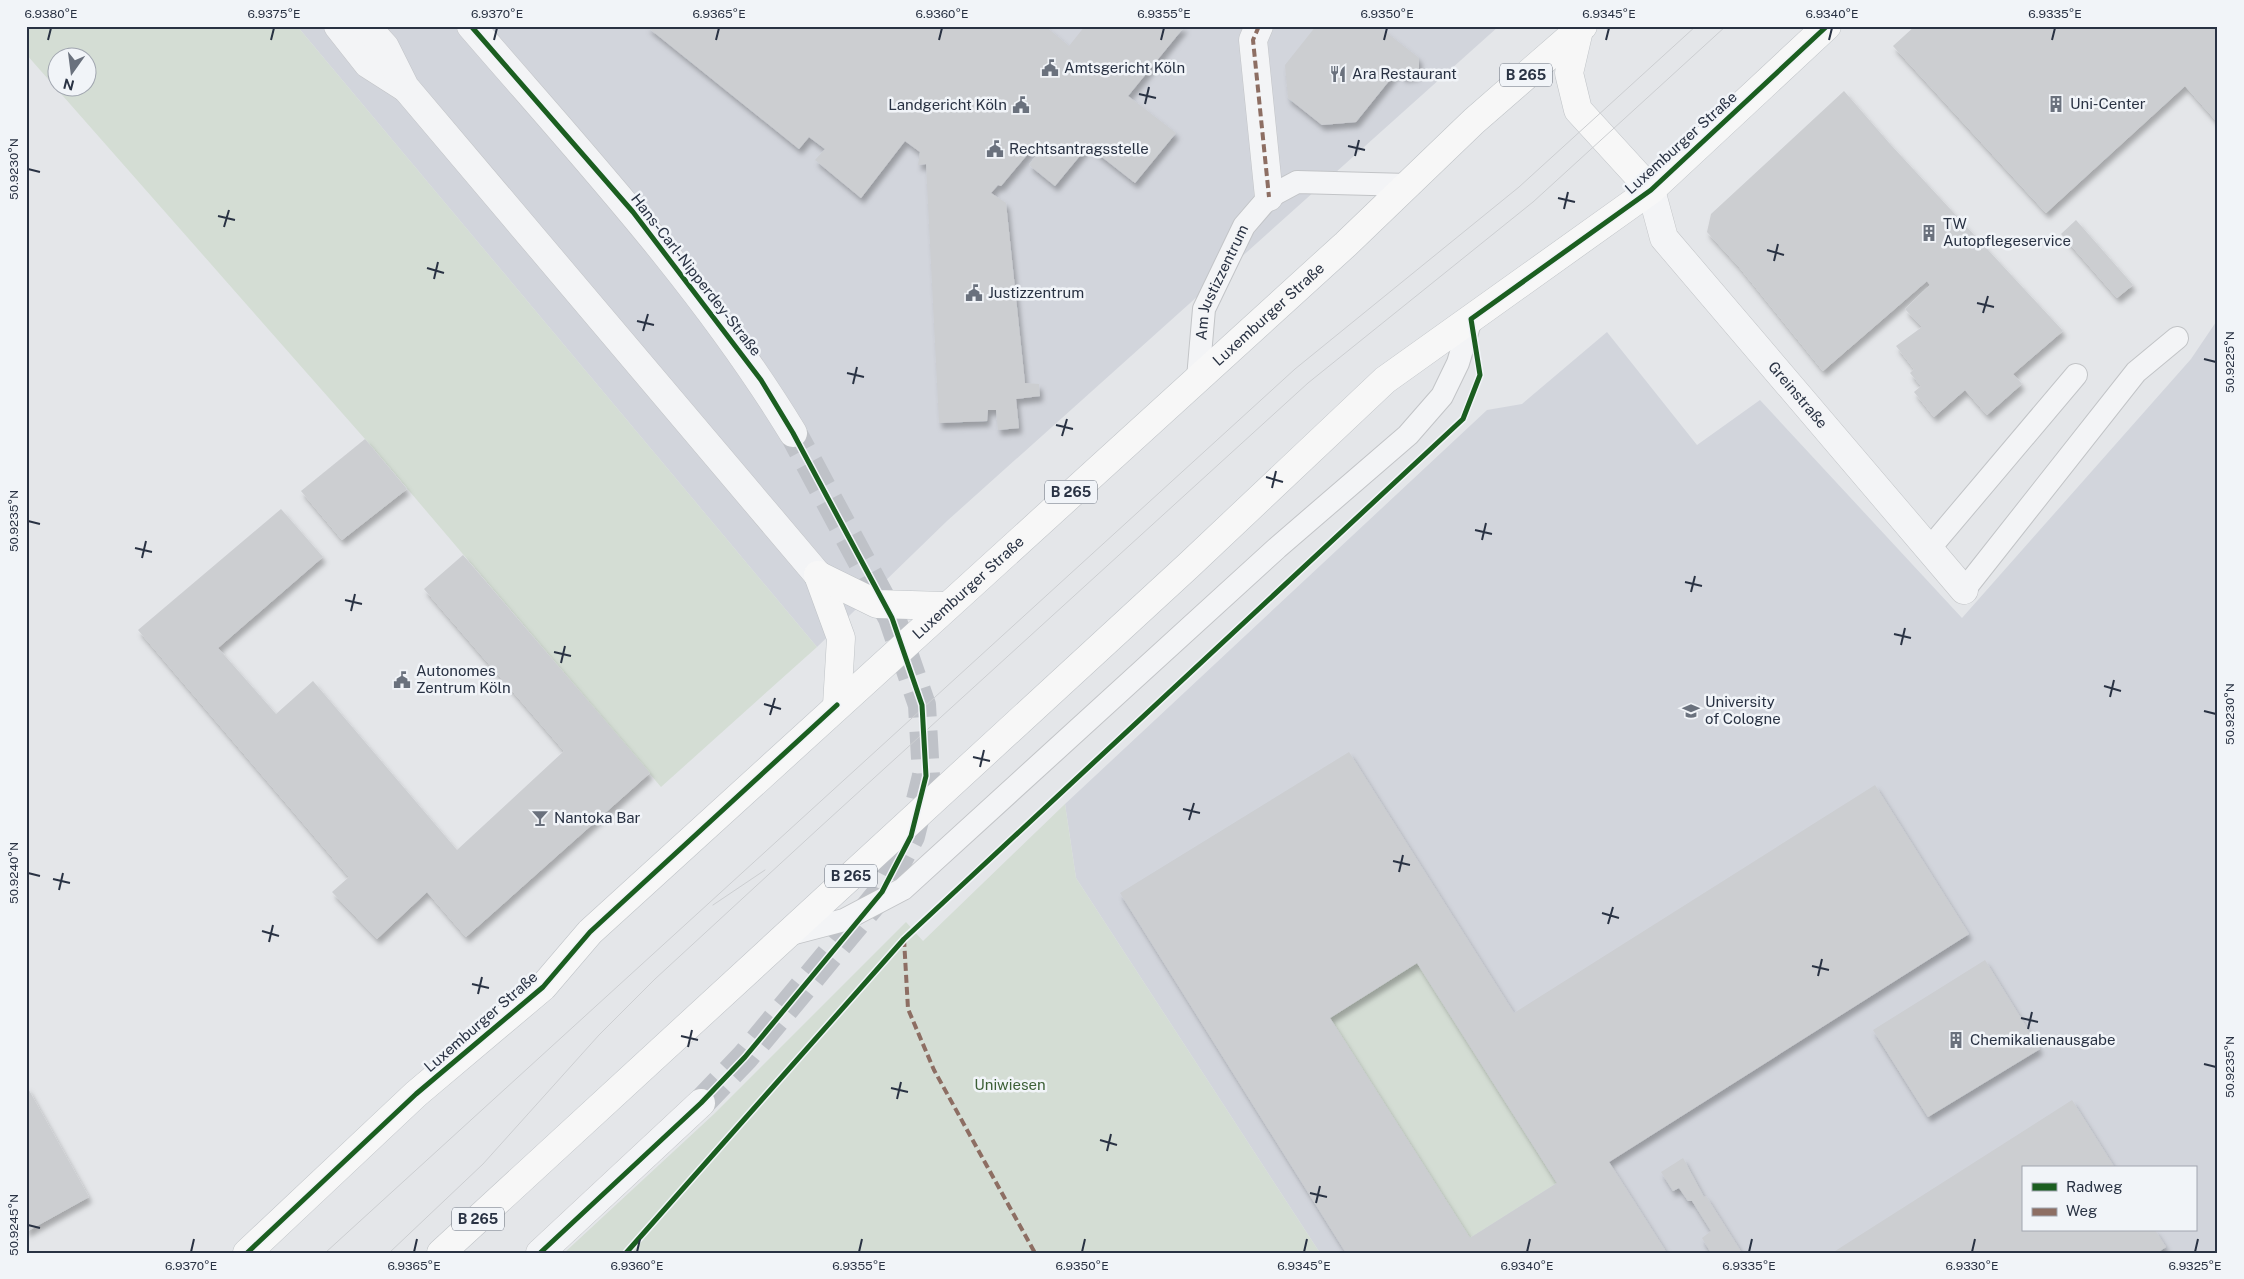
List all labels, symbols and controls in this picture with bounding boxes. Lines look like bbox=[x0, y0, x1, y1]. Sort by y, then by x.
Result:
text: 6.9380°E bbox=[24, 7, 78, 21]
text: 6.9375°E bbox=[248, 7, 300, 21]
text: 6.9370°E bbox=[471, 7, 523, 21]
text: 6.9365°E bbox=[692, 7, 746, 21]
text: 6.9360°E bbox=[916, 7, 968, 21]
text: 6.9355°E bbox=[1137, 7, 1191, 21]
text: 6.9350°E bbox=[1360, 7, 1414, 21]
text: 6.9345°E bbox=[1582, 7, 1636, 21]
text: 6.9340°E bbox=[1805, 7, 1859, 21]
text: 6.9335°E bbox=[2028, 7, 2082, 21]
north arrow bbox=[48, 48, 98, 98]
public building icon: Amtsgericht Köln bbox=[1040, 58, 1060, 78]
place label: Amtsgericht Köln bbox=[1064, 59, 1185, 76]
restaurant icon: Ara Restaurant bbox=[1328, 64, 1348, 84]
road number: B 265 bbox=[1500, 64, 1552, 86]
place label: Ara Restaurant bbox=[1352, 65, 1457, 82]
text: N bbox=[62, 76, 76, 94]
street label: Luxemburger Straße bbox=[1621, 88, 1740, 197]
building icon: Uni-Center bbox=[2046, 94, 2066, 114]
public building icon: Landgericht Köln bbox=[1011, 95, 1031, 115]
place label: Uni-Center bbox=[2070, 95, 2146, 112]
place label: Landgericht Köln bbox=[888, 96, 1007, 113]
text: 50.9230°N bbox=[7, 138, 21, 200]
public building icon: Rechtsantragsstelle bbox=[985, 139, 1005, 159]
place label: Rechtsantragsstelle bbox=[1009, 140, 1149, 157]
street label: Hans-Carl-Nipperdey-Straße bbox=[628, 190, 765, 359]
place label: TW Autopflegeservice bbox=[1943, 215, 2071, 249]
street label: Am Justizzentrum bbox=[1192, 222, 1251, 341]
building icon: TW Autopflegeservice bbox=[1919, 223, 1939, 243]
street label: Luxemburger Straße bbox=[1209, 259, 1327, 369]
public building icon: Justizzentrum bbox=[964, 283, 984, 303]
place label: Justizzentrum bbox=[988, 284, 1084, 301]
text: 50.9225°N bbox=[2223, 331, 2237, 393]
street label: Greinstraße bbox=[1765, 358, 1831, 431]
road number: B 265 bbox=[1045, 481, 1097, 504]
text: 50.9235°N bbox=[7, 490, 21, 552]
street label: Luxemburger Straße bbox=[909, 532, 1027, 642]
place label: Autonomes Zentrum Köln bbox=[416, 662, 511, 696]
public building icon: Autonomes Zentrum Köln bbox=[392, 670, 412, 690]
text: 50.9230°N bbox=[2223, 683, 2237, 745]
place label: University of Cologne bbox=[1705, 693, 1781, 727]
school or university icon: University of Cologne bbox=[1681, 701, 1701, 721]
bar icon: Nantoka Bar bbox=[530, 808, 550, 828]
place label: Nantoka Bar bbox=[554, 809, 641, 826]
text: 50.9240°N bbox=[7, 842, 21, 904]
road number: B 265 bbox=[825, 864, 877, 888]
street label: Luxemburger Straße bbox=[421, 968, 541, 1075]
building icon: Chemikalienausgabe bbox=[1946, 1030, 1966, 1050]
place label: Chemikalienausgabe bbox=[1970, 1031, 2116, 1048]
text: 50.9235°N bbox=[2223, 1036, 2237, 1098]
park label: Uniwiesen bbox=[974, 1076, 1046, 1093]
legend bbox=[2022, 1166, 2196, 1232]
text: Radweg bbox=[2066, 1178, 2123, 1195]
text: 50.9245°N bbox=[7, 1194, 21, 1256]
text: Weg bbox=[2066, 1202, 2097, 1219]
road number: B 265 bbox=[452, 1208, 504, 1230]
text: 6.9370°E bbox=[165, 1259, 217, 1273]
text: 6.9365°E bbox=[387, 1259, 441, 1273]
text: 6.9360°E bbox=[611, 1259, 663, 1273]
text: 6.9355°E bbox=[832, 1259, 886, 1273]
text: 6.9350°E bbox=[1055, 1259, 1109, 1273]
text: 6.9345°E bbox=[1277, 1259, 1331, 1273]
text: 6.9340°E bbox=[1500, 1259, 1554, 1273]
text: 6.9335°E bbox=[1722, 1259, 1776, 1273]
text: 6.9330°E bbox=[1946, 1259, 1998, 1273]
text: 6.9325°E bbox=[2169, 1259, 2222, 1273]

